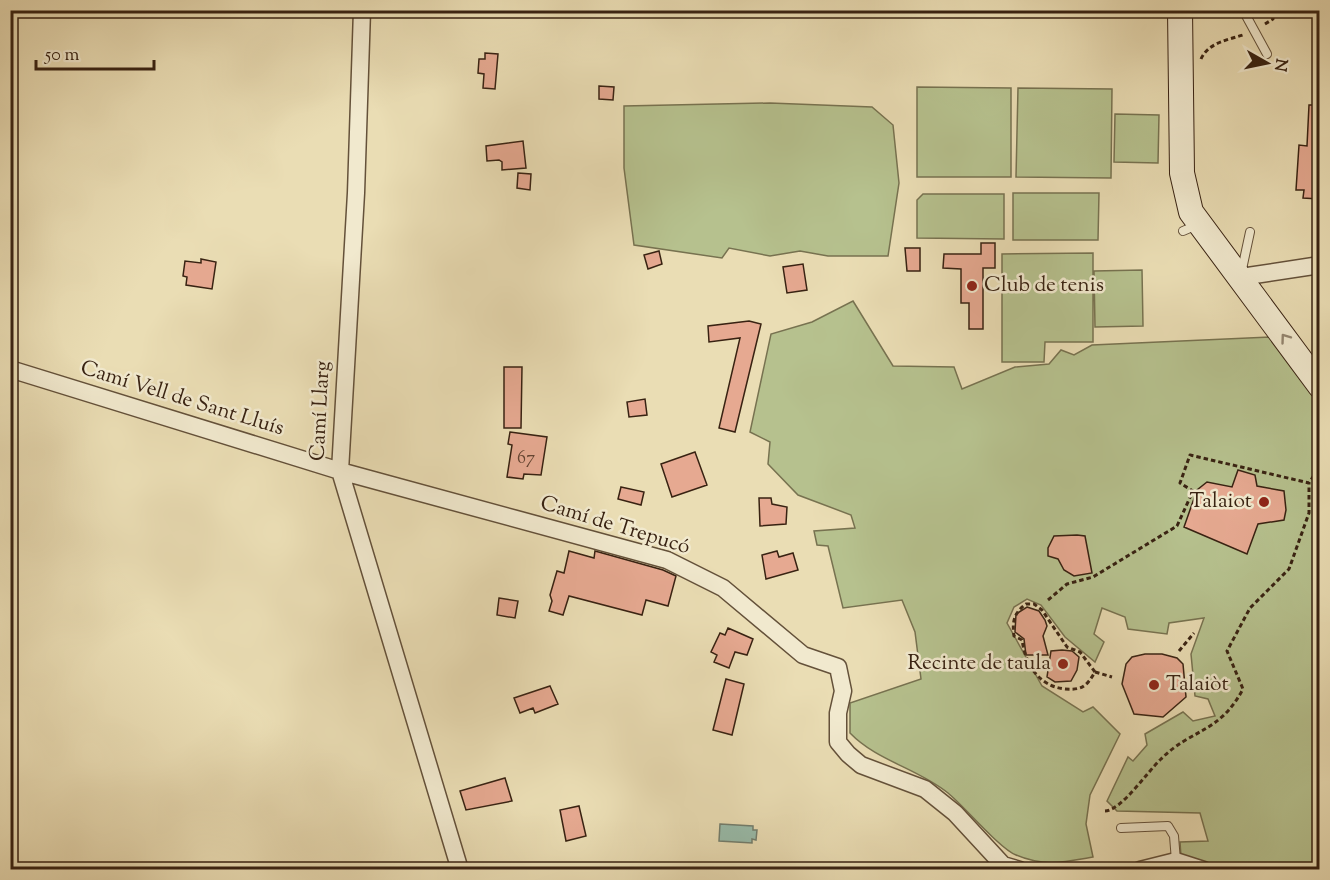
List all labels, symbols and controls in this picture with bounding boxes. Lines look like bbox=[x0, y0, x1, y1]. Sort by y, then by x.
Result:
scale bar bbox=[36, 33, 154, 71]
north arrow bbox=[1237, 33, 1297, 93]
text: 50 m bbox=[44, 43, 80, 69]
text: N bbox=[1267, 57, 1292, 73]
place label: Club de tenis bbox=[984, 271, 1104, 301]
marker: Club de tenis bbox=[965, 279, 979, 293]
one-way arrow bbox=[1281, 334, 1292, 345]
street label: Camí Vell de Sant Lluís bbox=[76, 354, 288, 444]
street label: Camí Llarg bbox=[303, 360, 339, 462]
house number: 67 bbox=[517, 446, 535, 472]
place label: Talaiot bbox=[1189, 487, 1252, 517]
street label: Camí de Trepucó bbox=[536, 489, 694, 563]
marker: Talaiot bbox=[1257, 495, 1271, 509]
place label: Recinte de taula bbox=[908, 649, 1051, 679]
marker: Recinte de taula bbox=[1056, 657, 1070, 671]
place label: Talaiòt bbox=[1166, 670, 1229, 700]
marker: Talaiòt bbox=[1147, 678, 1161, 692]

